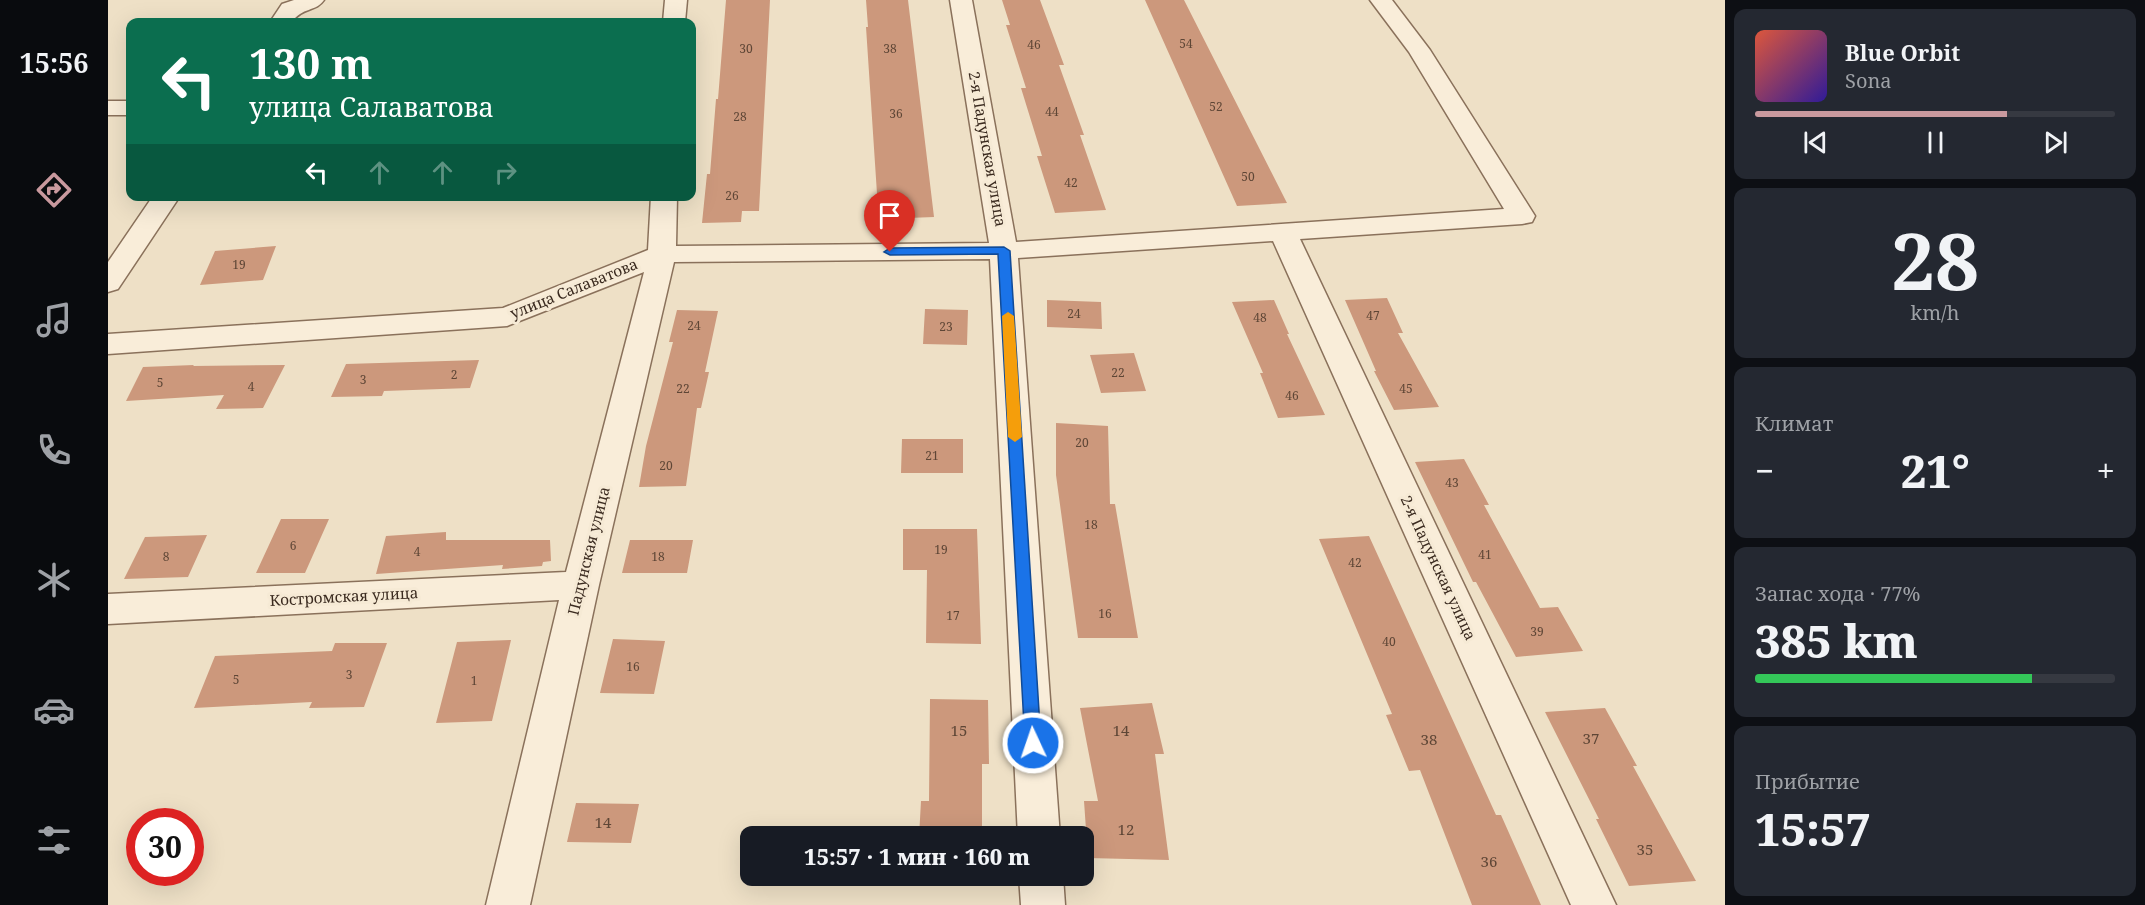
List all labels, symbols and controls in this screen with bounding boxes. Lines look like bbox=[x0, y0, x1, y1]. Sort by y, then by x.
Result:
text: 130 m bbox=[249, 34, 373, 91]
house number: 54 bbox=[1179, 35, 1193, 52]
house number: 46 bbox=[1027, 36, 1041, 53]
text: Blue Orbit bbox=[1845, 37, 1960, 67]
house number: 30 bbox=[739, 40, 753, 57]
house number: 38 bbox=[883, 40, 897, 57]
icon: left bbox=[150, 42, 228, 120]
text: 15:56 bbox=[19, 44, 89, 81]
text: Sona bbox=[1845, 67, 1892, 94]
street label: 2-я Падунская улица bbox=[964, 70, 1011, 228]
text: улица Салаватова bbox=[249, 88, 494, 125]
house number: 52 bbox=[1209, 98, 1223, 115]
house number: 44 bbox=[1045, 103, 1059, 120]
house number: 36 bbox=[889, 105, 903, 122]
house number: 28 bbox=[733, 108, 747, 125]
icon: previous bbox=[1799, 126, 1832, 159]
icon: pause bbox=[1919, 126, 1952, 159]
icon: next bbox=[2039, 126, 2072, 159]
icon: left bbox=[300, 156, 333, 189]
icon: ahead bbox=[363, 156, 396, 189]
icon: ahead bbox=[426, 156, 459, 189]
icon: right bbox=[489, 156, 522, 189]
house number: 50 bbox=[1241, 168, 1255, 185]
icon: directions bbox=[33, 169, 75, 211]
house number: 42 bbox=[1064, 174, 1078, 191]
house number: 26 bbox=[725, 187, 739, 204]
pin bbox=[864, 190, 915, 252]
icon: arrive bbox=[873, 199, 906, 232]
text: 28 bbox=[1891, 207, 1979, 313]
street label: улица Салаватова bbox=[507, 253, 640, 323]
house number: 19 bbox=[232, 256, 246, 273]
icon: music bbox=[33, 299, 75, 341]
text: km/h bbox=[1910, 299, 1960, 326]
house number: 24 bbox=[1067, 305, 1081, 322]
house number: 47 bbox=[1366, 307, 1380, 324]
house number: 48 bbox=[1253, 309, 1267, 326]
house number: 24 bbox=[687, 317, 701, 334]
house number: 23 bbox=[939, 318, 953, 335]
house number: 22 bbox=[1111, 364, 1125, 381]
house number: 2 bbox=[451, 366, 457, 383]
house number: 3 bbox=[360, 371, 367, 388]
house number: 5 bbox=[157, 374, 163, 391]
house number: 4 bbox=[248, 378, 255, 395]
house number: 22 bbox=[676, 380, 690, 397]
house number: 45 bbox=[1399, 380, 1413, 397]
house number: 46 bbox=[1285, 387, 1299, 404]
text: Климат bbox=[1755, 410, 1833, 437]
icon: phone bbox=[33, 429, 75, 471]
house number: 20 bbox=[1075, 434, 1089, 451]
text: 21° bbox=[1901, 440, 1970, 501]
house number: 21 bbox=[925, 447, 939, 464]
text: − bbox=[1755, 448, 1774, 493]
text: + bbox=[2097, 448, 2115, 493]
house number: 20 bbox=[659, 457, 673, 474]
house number: 43 bbox=[1445, 474, 1459, 491]
street label: Падунская улица bbox=[562, 484, 614, 617]
street label: 2-я Падунская улица bbox=[1397, 492, 1481, 643]
house number: 18 bbox=[1084, 516, 1098, 533]
house number: 6 bbox=[290, 537, 297, 554]
house number: 19 bbox=[934, 541, 948, 558]
house number: 4 bbox=[414, 543, 421, 560]
house number: 41 bbox=[1478, 546, 1492, 563]
house number: 8 bbox=[163, 548, 170, 565]
house number: 18 bbox=[651, 548, 665, 565]
house number: 42 bbox=[1348, 554, 1362, 571]
icon: climate bbox=[33, 559, 75, 601]
text: Запас хода · 77% bbox=[1755, 580, 1920, 607]
street label: Костромская улица bbox=[269, 582, 419, 610]
house number: 16 bbox=[1098, 605, 1112, 622]
house number: 17 bbox=[946, 607, 960, 624]
text: 385 km bbox=[1755, 610, 1918, 671]
house number: 39 bbox=[1530, 623, 1544, 640]
house number: 40 bbox=[1382, 633, 1396, 650]
house number: 16 bbox=[626, 658, 640, 675]
house number: 3 bbox=[346, 666, 353, 683]
house number: 5 bbox=[233, 671, 239, 688]
house number: 1 bbox=[471, 672, 477, 689]
icon: car bbox=[33, 689, 75, 731]
position arrow bbox=[1001, 711, 1065, 775]
house number: 15 bbox=[951, 720, 967, 740]
house number: 14 bbox=[1113, 720, 1130, 740]
house number: 37 bbox=[1583, 728, 1599, 748]
house number: 38 bbox=[1421, 729, 1437, 749]
text: Прибытие bbox=[1755, 768, 1860, 795]
text: 15:57 bbox=[1755, 798, 1871, 859]
speed limit sign: 30 bbox=[126, 808, 204, 886]
house number: 14 bbox=[595, 812, 612, 832]
icon: filters bbox=[33, 819, 75, 861]
house number: 12 bbox=[1118, 819, 1134, 839]
house number: 35 bbox=[1637, 839, 1653, 859]
text: 15:57 · 1 мин · 160 m bbox=[804, 841, 1030, 871]
house number: 36 bbox=[1481, 851, 1497, 871]

